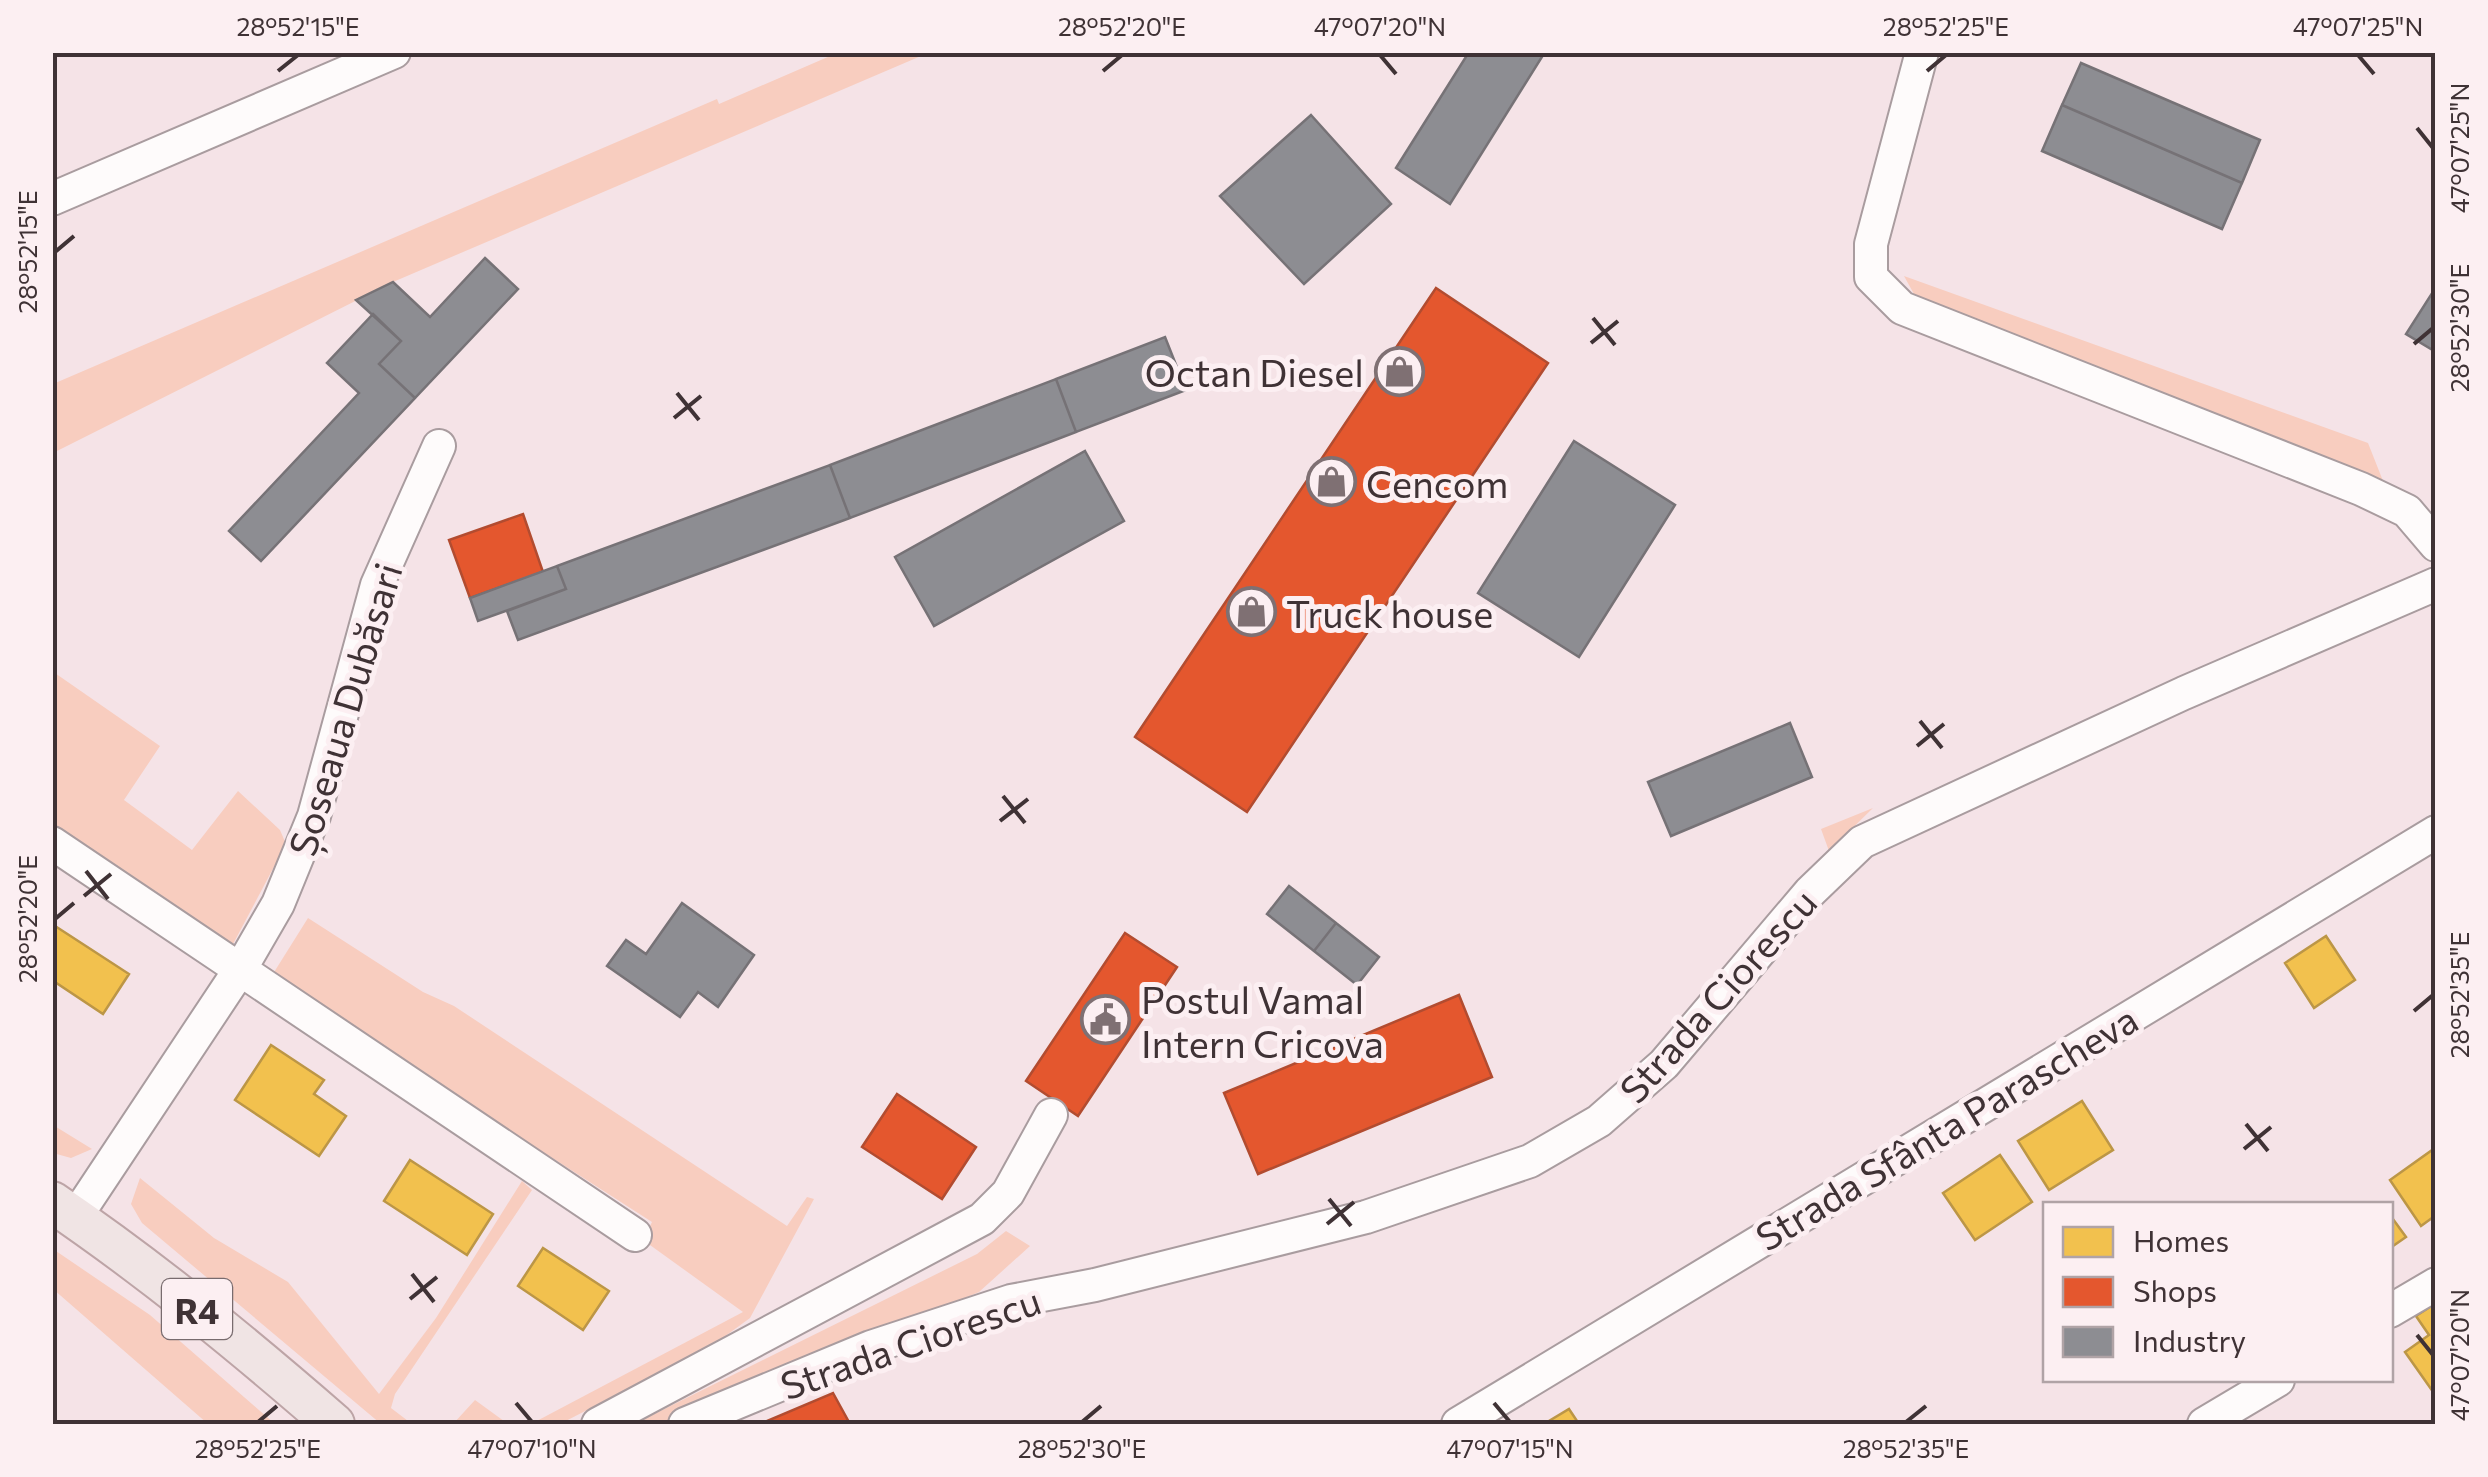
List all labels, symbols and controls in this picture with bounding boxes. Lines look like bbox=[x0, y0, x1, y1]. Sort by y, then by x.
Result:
text: 28°52'15"E bbox=[236, 11, 360, 41]
text: 28°52'20"E bbox=[1058, 11, 1186, 41]
text: 47°07'20"N bbox=[1314, 11, 1446, 41]
text: 28°52'25"E bbox=[1883, 11, 2009, 41]
text: 47°07'25"N bbox=[2293, 11, 2423, 41]
text: 47°07'25"N bbox=[2444, 83, 2474, 213]
text: 28°52'15"E bbox=[12, 190, 42, 314]
text: 28°52'30"E bbox=[2444, 264, 2474, 392]
shop icon: Octan Diesel bbox=[1373, 345, 1425, 397]
place label: Octan Diesel bbox=[1145, 348, 1364, 395]
shop icon: Cencom bbox=[1305, 456, 1357, 508]
place label: Cencom bbox=[1366, 459, 1509, 506]
street label: Șoseaua Dubăsari bbox=[277, 557, 413, 862]
shop icon: Truck house bbox=[1225, 586, 1277, 638]
place label: Truck house bbox=[1286, 589, 1493, 636]
text: 28°52'20"E bbox=[12, 855, 42, 983]
street label: Strada Ciorescu bbox=[1609, 878, 1825, 1112]
text: 28°52'35"E bbox=[2444, 932, 2474, 1058]
place label: Postul Vamal Intern Cricova bbox=[1141, 975, 1384, 1066]
public building icon: Postul Vamal Intern Cricova bbox=[1080, 994, 1132, 1046]
street label: Strada Sfânta Parascheva bbox=[1747, 994, 2145, 1260]
legend bbox=[2043, 1202, 2393, 1382]
text: Homes bbox=[2133, 1221, 2229, 1258]
text: Shops bbox=[2133, 1271, 2217, 1308]
street label: Strada Ciorescu bbox=[774, 1276, 1046, 1408]
road number: R4 bbox=[162, 1279, 232, 1339]
text: 47°07'20"N bbox=[2444, 1289, 2474, 1421]
text: Industry bbox=[2133, 1321, 2246, 1358]
text: 28°52'25"E bbox=[195, 1433, 321, 1463]
text: 47°07'10"N bbox=[467, 1433, 597, 1463]
text: 28°52'30"E bbox=[1018, 1433, 1146, 1463]
text: 47°07'15"N bbox=[1446, 1433, 1574, 1463]
text: 28°52'35"E bbox=[1843, 1433, 1969, 1463]

